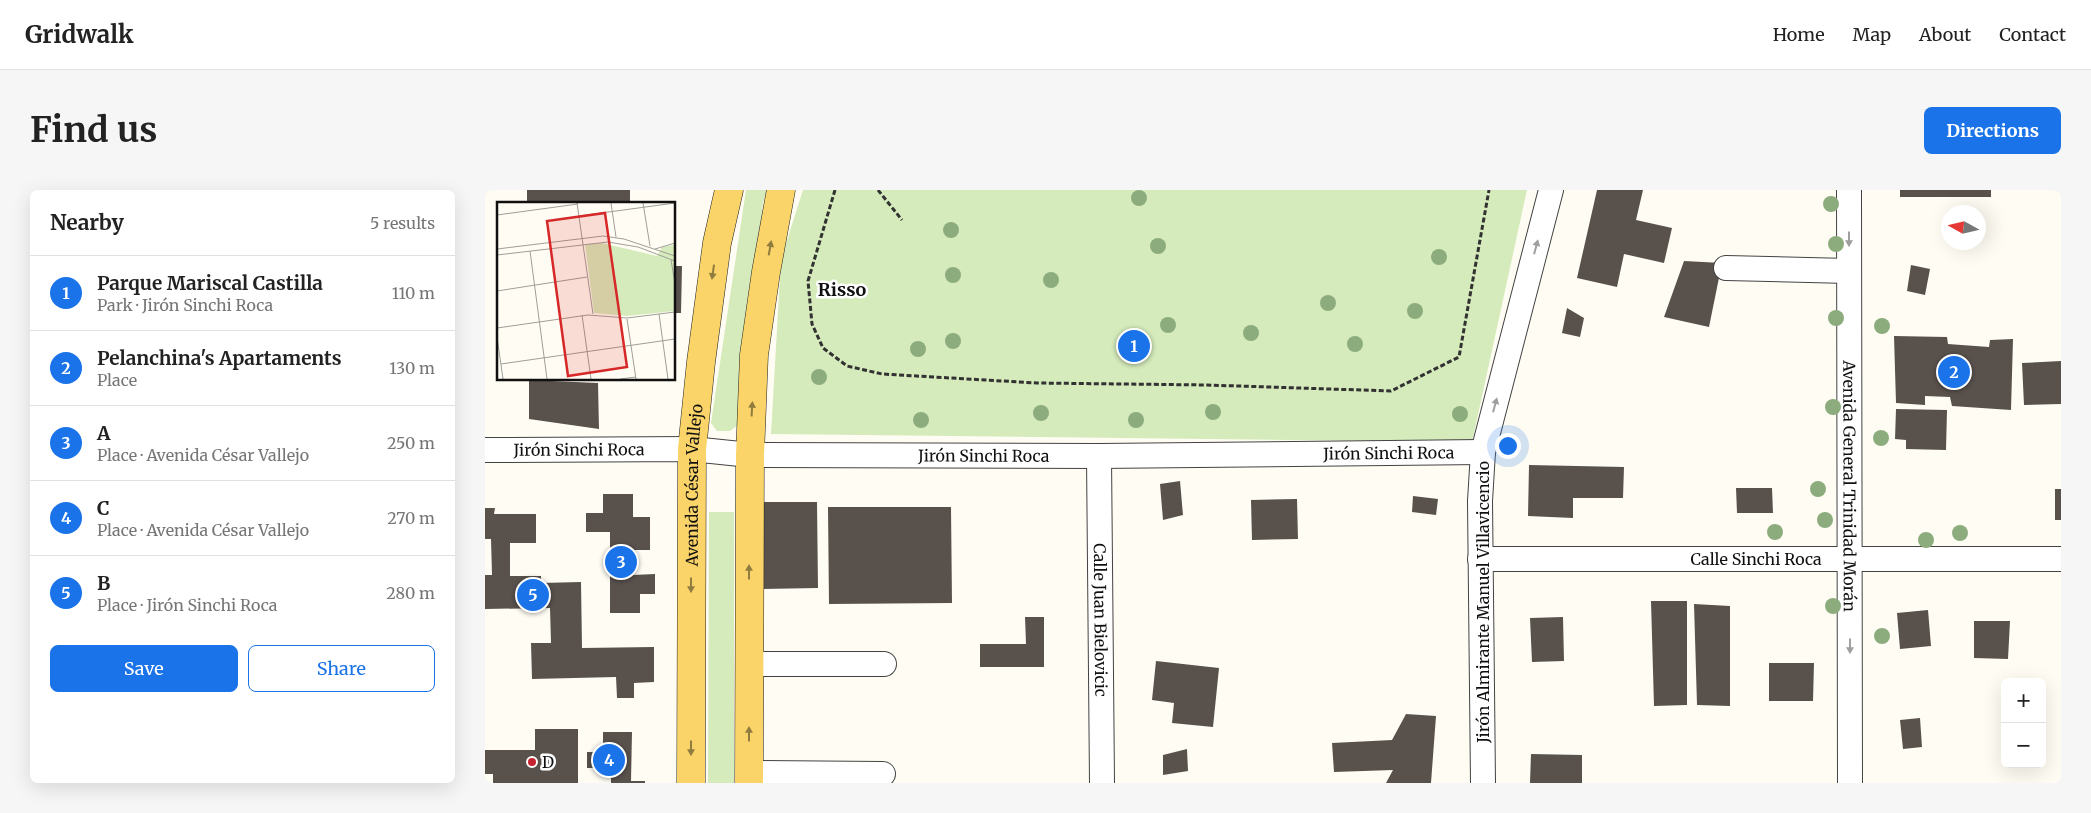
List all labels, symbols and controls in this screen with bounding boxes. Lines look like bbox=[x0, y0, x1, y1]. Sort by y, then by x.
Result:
text: Gridwalk bbox=[25, 19, 134, 50]
text: Home bbox=[1773, 23, 1825, 46]
text: Map bbox=[1853, 23, 1891, 46]
text: About bbox=[1919, 23, 1971, 46]
text: Contact bbox=[1999, 23, 2066, 46]
button: Directions bbox=[1924, 107, 2061, 154]
text: Find us bbox=[30, 108, 157, 152]
inset map bbox=[497, 202, 675, 380]
north arrow bbox=[1941, 205, 1986, 250]
text: Nearby bbox=[50, 209, 124, 236]
text: 5 results bbox=[370, 213, 435, 233]
one-way arrow bbox=[1845, 231, 1853, 247]
one-way arrow bbox=[766, 240, 774, 256]
one-way arrow bbox=[1532, 240, 1540, 255]
one-way arrow bbox=[709, 265, 717, 281]
text: Parque Mariscal Castilla bbox=[97, 271, 323, 295]
district label: Risso bbox=[818, 278, 866, 301]
text: 1 bbox=[62, 283, 70, 303]
text: 110 m bbox=[392, 283, 435, 303]
text: Park · Jirón Sinchi Roca bbox=[97, 295, 273, 315]
pin: 1 bbox=[1118, 327, 1150, 365]
text: Pelanchina's Apartaments bbox=[97, 346, 341, 370]
pin: 2 bbox=[1938, 353, 1970, 391]
text: 2 bbox=[61, 358, 71, 378]
text: 130 m bbox=[389, 358, 435, 378]
street label: Avenida General Trinidad Morán bbox=[1839, 359, 1860, 612]
text: Place bbox=[97, 370, 137, 390]
one-way arrow bbox=[1491, 397, 1499, 412]
one-way arrow bbox=[748, 401, 756, 417]
street label: Avenida César Vallejo bbox=[682, 403, 707, 567]
text: A bbox=[97, 421, 110, 445]
text: 3 bbox=[61, 433, 71, 453]
text: 250 m bbox=[387, 433, 435, 453]
your location bbox=[1495, 433, 1521, 459]
street label: Jirón Sinchi Roca bbox=[512, 439, 645, 460]
street label: Jirón Sinchi Roca bbox=[1322, 442, 1455, 464]
text: Place · Avenida César Vallejo bbox=[97, 445, 309, 465]
street label: Jirón Sinchi Roca bbox=[917, 445, 1050, 466]
street label: Jirón Almirante Manuel Villavicencio bbox=[1473, 461, 1493, 744]
text: C bbox=[97, 496, 110, 520]
text: 4 bbox=[61, 508, 71, 528]
text: 270 m bbox=[387, 508, 435, 528]
text: Place · Avenida César Vallejo bbox=[97, 520, 309, 540]
pin: 3 bbox=[605, 543, 637, 581]
street label: Calle Juan Bielovicic bbox=[1090, 543, 1111, 697]
street label: Calle Sinchi Roca bbox=[1690, 549, 1822, 569]
one-way arrow bbox=[745, 564, 753, 580]
text: B bbox=[97, 571, 110, 595]
pin: 5 bbox=[517, 576, 549, 614]
one-way arrow bbox=[687, 577, 695, 593]
text: 5 bbox=[61, 583, 71, 603]
text: 280 m bbox=[386, 583, 435, 603]
text: Place · Jirón Sinchi Roca bbox=[97, 595, 277, 615]
one-way arrow bbox=[1846, 638, 1854, 654]
button: Save bbox=[50, 645, 238, 692]
button: Share bbox=[248, 645, 435, 692]
map controls bbox=[2001, 678, 2046, 768]
button: + bbox=[2001, 678, 2046, 723]
button: − bbox=[2001, 723, 2046, 768]
one-way arrow bbox=[745, 726, 753, 742]
one-way arrow bbox=[687, 740, 695, 756]
pin: 4 bbox=[593, 741, 625, 779]
place label: D bbox=[542, 752, 554, 772]
marker: D bbox=[526, 756, 538, 768]

